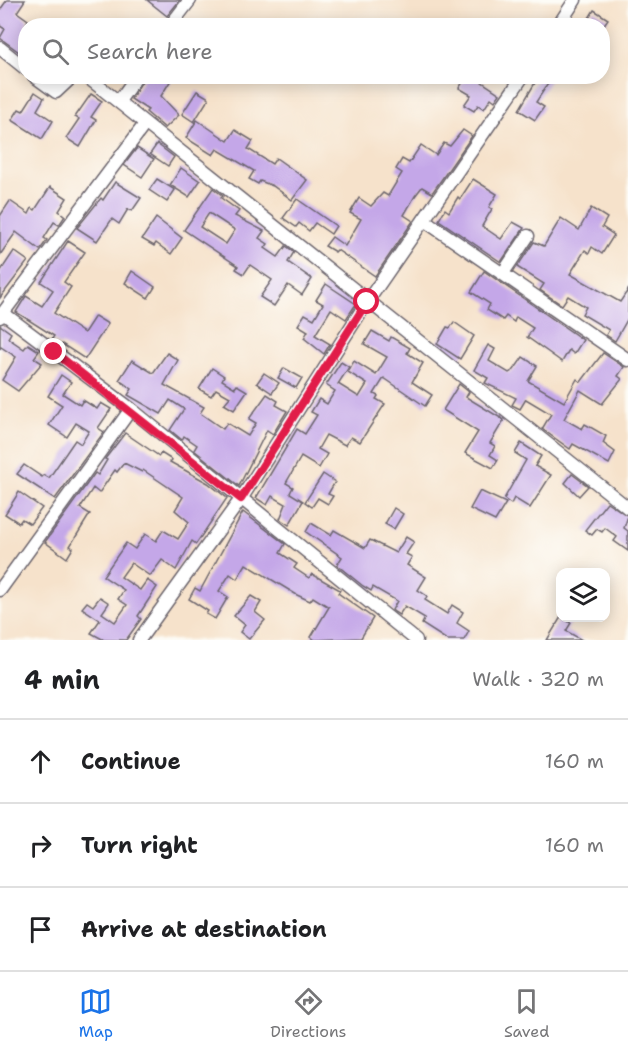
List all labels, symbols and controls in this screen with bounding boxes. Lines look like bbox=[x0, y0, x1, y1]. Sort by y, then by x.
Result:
search box bbox=[18, 18, 610, 84]
icon: search bbox=[39, 35, 72, 68]
text: Search here bbox=[87, 37, 213, 66]
route start bbox=[353, 288, 379, 314]
route end bbox=[40, 338, 66, 364]
map controls bbox=[556, 568, 610, 622]
button: layers bbox=[556, 568, 610, 622]
text: 4 min bbox=[24, 662, 100, 697]
text: Walk · 320 m bbox=[472, 666, 604, 692]
icon: ahead bbox=[24, 745, 57, 778]
text: Continue bbox=[81, 747, 181, 776]
text: 160 m bbox=[545, 748, 604, 774]
icon: right bbox=[24, 829, 57, 862]
text: Turn right bbox=[81, 831, 198, 860]
text: 160 m bbox=[545, 832, 604, 858]
icon: arrive bbox=[24, 913, 57, 946]
text: Arrive at destination bbox=[81, 915, 327, 944]
tab: Map bbox=[79, 985, 113, 1042]
tab: Directions bbox=[270, 985, 347, 1042]
tab: Saved bbox=[504, 985, 549, 1042]

